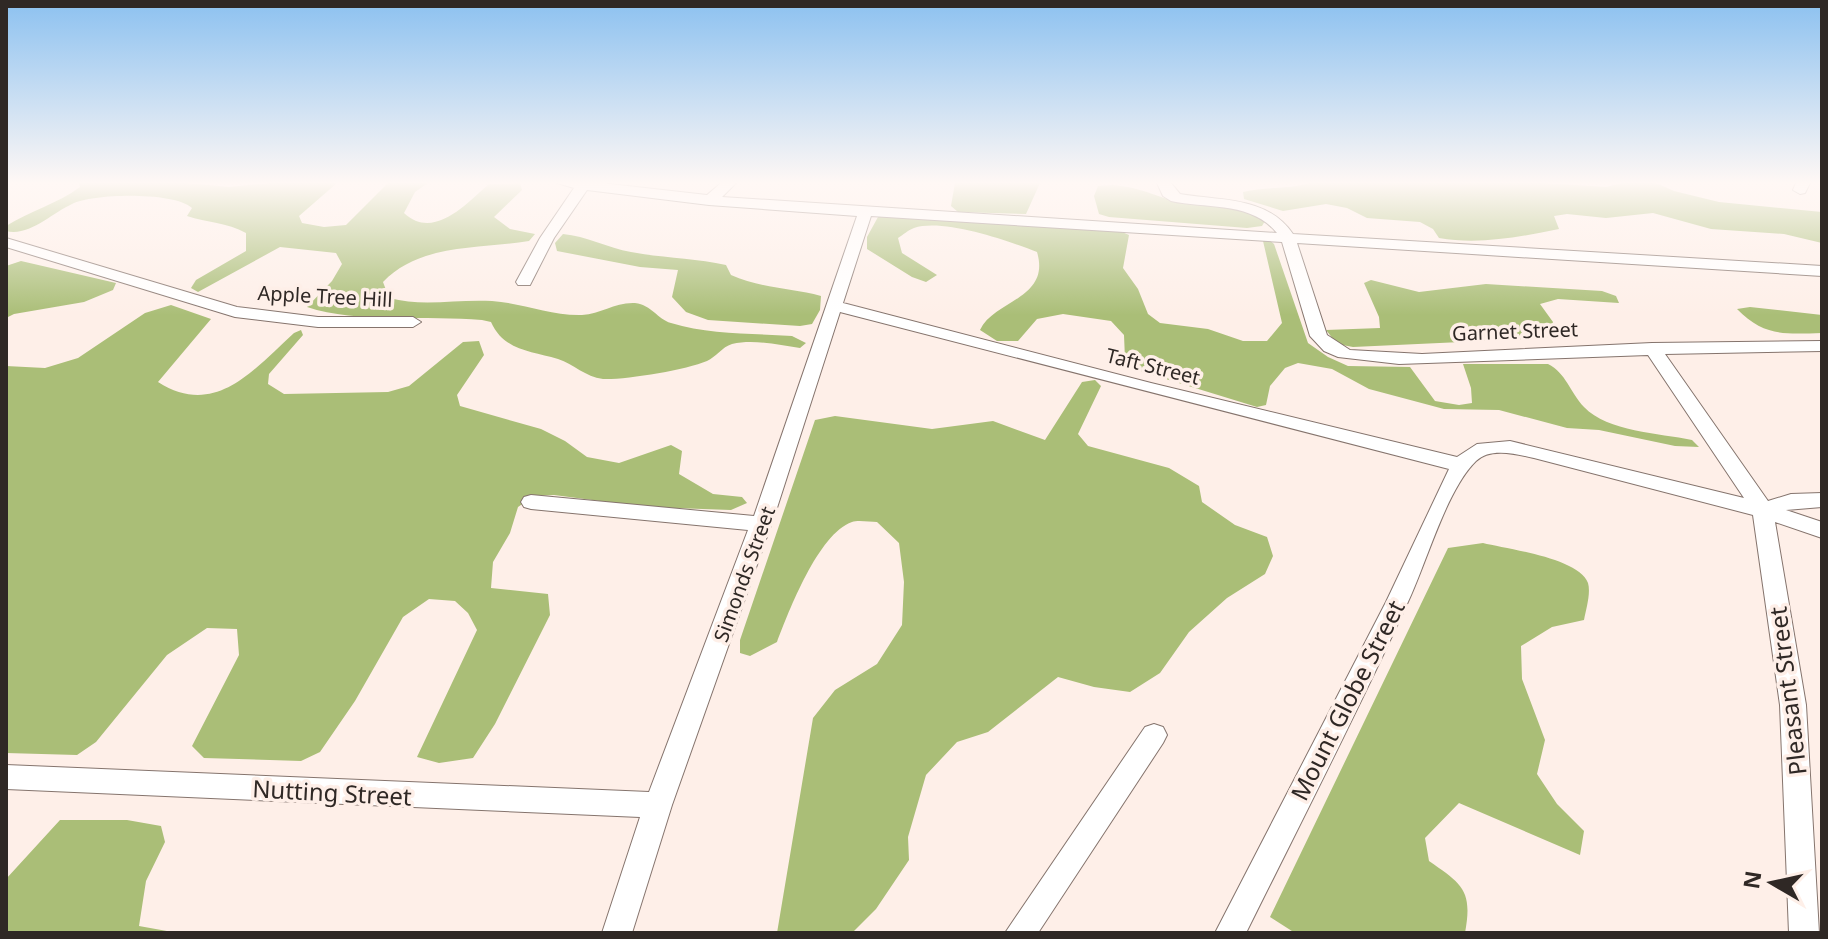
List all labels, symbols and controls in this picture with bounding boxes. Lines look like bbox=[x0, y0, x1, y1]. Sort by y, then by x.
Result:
street label: Apple Tree Hill bbox=[257, 279, 393, 313]
street label: Garnet Street bbox=[1452, 315, 1578, 347]
street label: Taft Street bbox=[1103, 341, 1203, 391]
street label: Simonds Street bbox=[707, 503, 781, 645]
street label: Mount Globe Street bbox=[1282, 594, 1412, 806]
street label: Pleasant Street bbox=[1760, 605, 1814, 777]
street label: Nutting Street bbox=[252, 771, 413, 813]
north arrow bbox=[1732, 843, 1812, 923]
text: N bbox=[1735, 869, 1767, 891]

